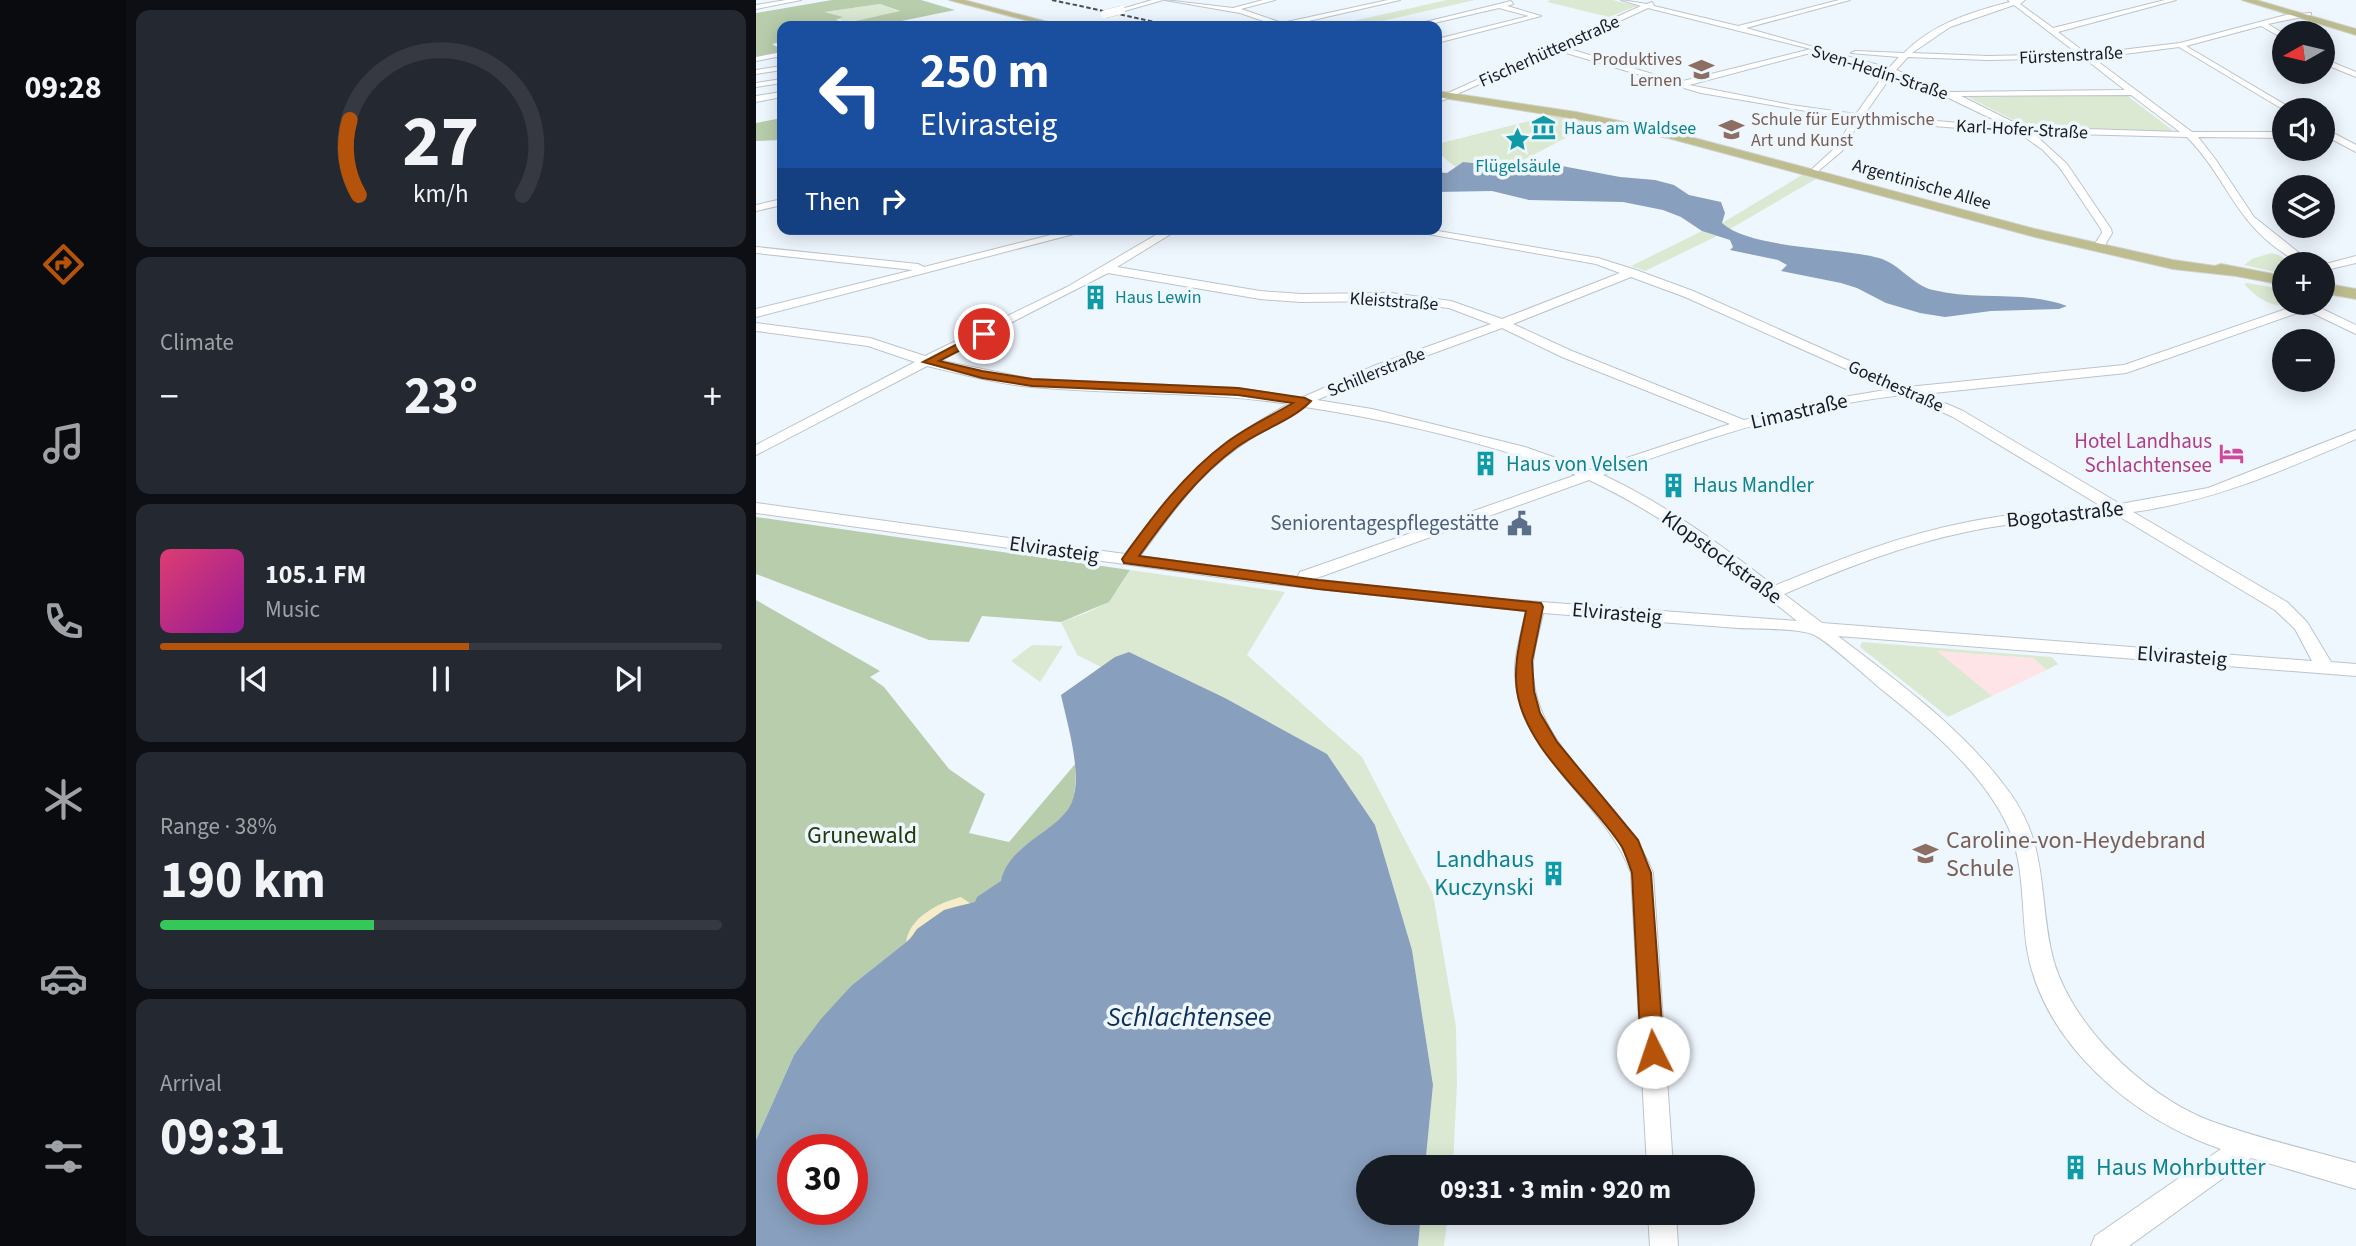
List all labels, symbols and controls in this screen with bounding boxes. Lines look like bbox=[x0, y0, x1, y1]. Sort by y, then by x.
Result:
street label: Fischerhüttenstraße bbox=[1475, 9, 1624, 94]
north arrow bbox=[2272, 21, 2334, 84]
map controls bbox=[2272, 21, 2335, 392]
text: 250 m bbox=[920, 37, 1049, 107]
street label: Sven-Hedin-Straße bbox=[1808, 39, 1951, 106]
street label: Fürstenstraße bbox=[2019, 40, 2124, 71]
place label: Produktives Lernen bbox=[1592, 47, 1682, 93]
icon: left bbox=[805, 49, 896, 140]
school or university icon: Produktives Lernen bbox=[1688, 55, 1716, 83]
text: 09:28 bbox=[24, 65, 102, 111]
text: 27 bbox=[403, 90, 479, 194]
button: sound bbox=[2272, 98, 2335, 161]
text: Elvirasteig bbox=[920, 102, 1057, 148]
place label: Schule für Eurythmische Art und Kunst bbox=[1751, 107, 1935, 153]
museum icon: Haus am Waldsee bbox=[1530, 114, 1558, 142]
street label: Karl-Hofer-Straße bbox=[1955, 114, 2089, 145]
school or university icon: Schule für Eurythmische Art und Kunst bbox=[1717, 115, 1745, 143]
place label: Haus am Waldsee bbox=[1564, 116, 1696, 141]
place icon: Flügelsäule bbox=[1504, 125, 1532, 153]
street label: Argentinische Allee bbox=[1850, 153, 1994, 216]
place label: Flügelsäule bbox=[1475, 154, 1561, 179]
text: km/h bbox=[413, 175, 469, 211]
button: layers bbox=[2272, 175, 2335, 238]
icon: right bbox=[874, 182, 912, 220]
text: Then bbox=[805, 183, 860, 220]
icon: directions bbox=[39, 240, 88, 289]
button: + bbox=[2272, 252, 2335, 315]
building icon: Haus Lewin bbox=[1081, 283, 1109, 311]
place label: Haus Lewin bbox=[1115, 285, 1202, 310]
street label: Kleiststraße bbox=[1349, 286, 1439, 317]
pin bbox=[954, 304, 1014, 364]
icon: arrive bbox=[965, 315, 1003, 353]
text: Climate bbox=[160, 326, 234, 359]
button: − bbox=[2272, 329, 2335, 392]
street label: Schillerstraße bbox=[1323, 341, 1429, 403]
street label: Goethestraße bbox=[1844, 354, 1947, 419]
text: 23° bbox=[404, 360, 478, 434]
text: − bbox=[160, 370, 179, 424]
text: + bbox=[703, 370, 722, 424]
street label: Limastraße bbox=[1748, 385, 1850, 437]
icon: music bbox=[39, 419, 88, 468]
place label: Hotel Landhaus Schlachtensee bbox=[2074, 426, 2212, 480]
hotel icon: Hotel Landhaus Schlachtensee bbox=[2218, 439, 2246, 467]
place label: Haus von Velsen bbox=[1506, 449, 1648, 479]
building icon: Haus von Velsen bbox=[1472, 450, 1500, 478]
place label: Haus Mandler bbox=[1693, 470, 1814, 500]
building icon: Haus Mandler bbox=[1659, 471, 1687, 499]
street label: Bogotastraße bbox=[2005, 493, 2125, 535]
street label: Klopstockstraße bbox=[1656, 503, 1788, 611]
place label: Seniorentagespflegestätte bbox=[1270, 508, 1499, 538]
public building icon: Seniorentagespflegestätte bbox=[1505, 509, 1533, 537]
street label: Elvirasteig bbox=[1007, 528, 1101, 570]
text: 105.1 FM bbox=[265, 556, 366, 593]
text: Music bbox=[265, 593, 320, 626]
street label: Elvirasteig bbox=[1571, 594, 1664, 632]
icon: phone bbox=[39, 597, 88, 646]
street label: Elvirasteig bbox=[2136, 638, 2228, 674]
icon: previous bbox=[235, 660, 273, 698]
icon: pause bbox=[422, 660, 460, 698]
icon: next bbox=[609, 660, 647, 698]
icon: climate bbox=[39, 775, 88, 824]
text: Range · 38% bbox=[160, 810, 277, 843]
park label: Grunewald bbox=[807, 818, 917, 853]
place label: Caroline-von-Heydebrand Schule bbox=[1946, 823, 2206, 886]
school or university icon: Caroline-von-Heydebrand Schule bbox=[1912, 840, 1940, 868]
place label: Landhaus Kuczynski bbox=[1434, 842, 1534, 905]
text: 190 km bbox=[160, 844, 326, 918]
building icon: Landhaus Kuczynski bbox=[1540, 859, 1568, 887]
icon: car bbox=[39, 954, 88, 1003]
water label: Schlachtensee bbox=[1107, 997, 1271, 1037]
position arrow bbox=[1616, 1015, 1690, 1089]
text: Arrival bbox=[160, 1067, 222, 1100]
text: 09:31 bbox=[160, 1101, 285, 1175]
icon: filters bbox=[39, 1132, 88, 1181]
speed limit sign: 30 bbox=[777, 1134, 868, 1225]
place label: Haus Mohrbutter bbox=[2096, 1150, 2266, 1185]
building icon: Haus Mohrbutter bbox=[2062, 1153, 2090, 1181]
text: 09:31 · 3 min · 920 m bbox=[1440, 1171, 1671, 1208]

